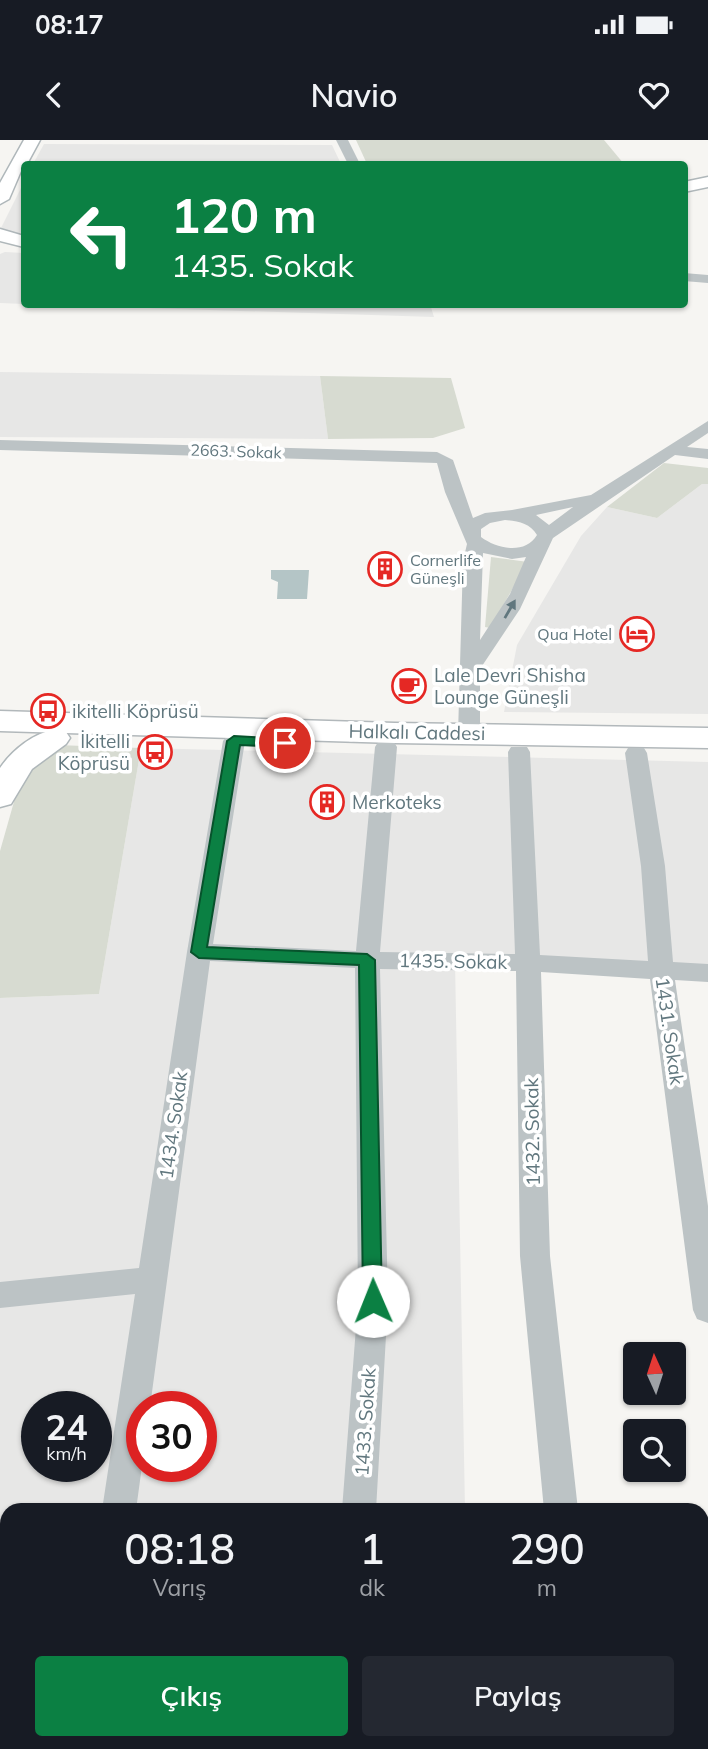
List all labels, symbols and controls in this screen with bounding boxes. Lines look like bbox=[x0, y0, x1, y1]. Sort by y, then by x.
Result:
text: 08:17 bbox=[35, 8, 104, 41]
text: Navio bbox=[310, 75, 398, 115]
icon: back bbox=[35, 76, 73, 114]
icon: heart bbox=[635, 76, 673, 114]
text: 120 m bbox=[171, 184, 317, 245]
icon: left bbox=[56, 189, 147, 280]
text: 1435. Sokak bbox=[171, 245, 354, 285]
street label: 2663. Sokak bbox=[190, 439, 283, 463]
building icon: Cornerlife Güneşli bbox=[366, 550, 404, 588]
place label: Cornerlife Güneşli bbox=[410, 550, 481, 588]
one-way arrow bbox=[504, 600, 517, 619]
hotel icon: Qua Hotel bbox=[618, 615, 656, 653]
place label: Qua Hotel bbox=[537, 624, 612, 644]
place label: Lale Devri Shisha Lounge Güneşli bbox=[434, 663, 586, 709]
cafe icon: Lale Devri Shisha Lounge Güneşli bbox=[390, 667, 428, 705]
bus stop icon: ikitelli Köprüsü bbox=[29, 692, 67, 730]
place label: ikitelli Köprüsü bbox=[72, 699, 199, 723]
pin bbox=[255, 713, 315, 773]
street label: Halkalı Caddesi bbox=[348, 719, 486, 745]
icon: arrive bbox=[266, 724, 304, 762]
place label: İkitelli Köprüsü bbox=[58, 729, 130, 775]
bus stop icon: İkitelli Köprüsü bbox=[136, 733, 174, 771]
building icon: Merkoteks bbox=[308, 783, 346, 821]
place label: Merkoteks bbox=[352, 790, 442, 814]
street label: 1435. Sokak bbox=[399, 948, 508, 974]
street label: 1431. Sokak bbox=[651, 976, 689, 1087]
street label: 1434. Sokak bbox=[154, 1069, 192, 1180]
street label: 1432. Sokak bbox=[519, 1077, 545, 1186]
position arrow bbox=[336, 1264, 410, 1338]
north arrow bbox=[623, 1342, 686, 1405]
map controls bbox=[623, 1342, 686, 1482]
street label: 1433. Sokak bbox=[349, 1367, 381, 1477]
speed limit sign: 30 bbox=[126, 1391, 217, 1482]
text: 24 bbox=[45, 1405, 88, 1449]
button: search bbox=[623, 1419, 686, 1482]
text: km/h bbox=[46, 1442, 87, 1465]
text: 08:18 bbox=[124, 1522, 235, 1575]
text: 1 bbox=[359, 1522, 385, 1575]
text: 290 bbox=[509, 1522, 585, 1575]
text: Varış bbox=[153, 1573, 207, 1602]
text: dk bbox=[359, 1573, 385, 1602]
text: m bbox=[537, 1573, 557, 1602]
button: Çıkış bbox=[35, 1656, 348, 1736]
button: Paylaş bbox=[362, 1656, 674, 1736]

